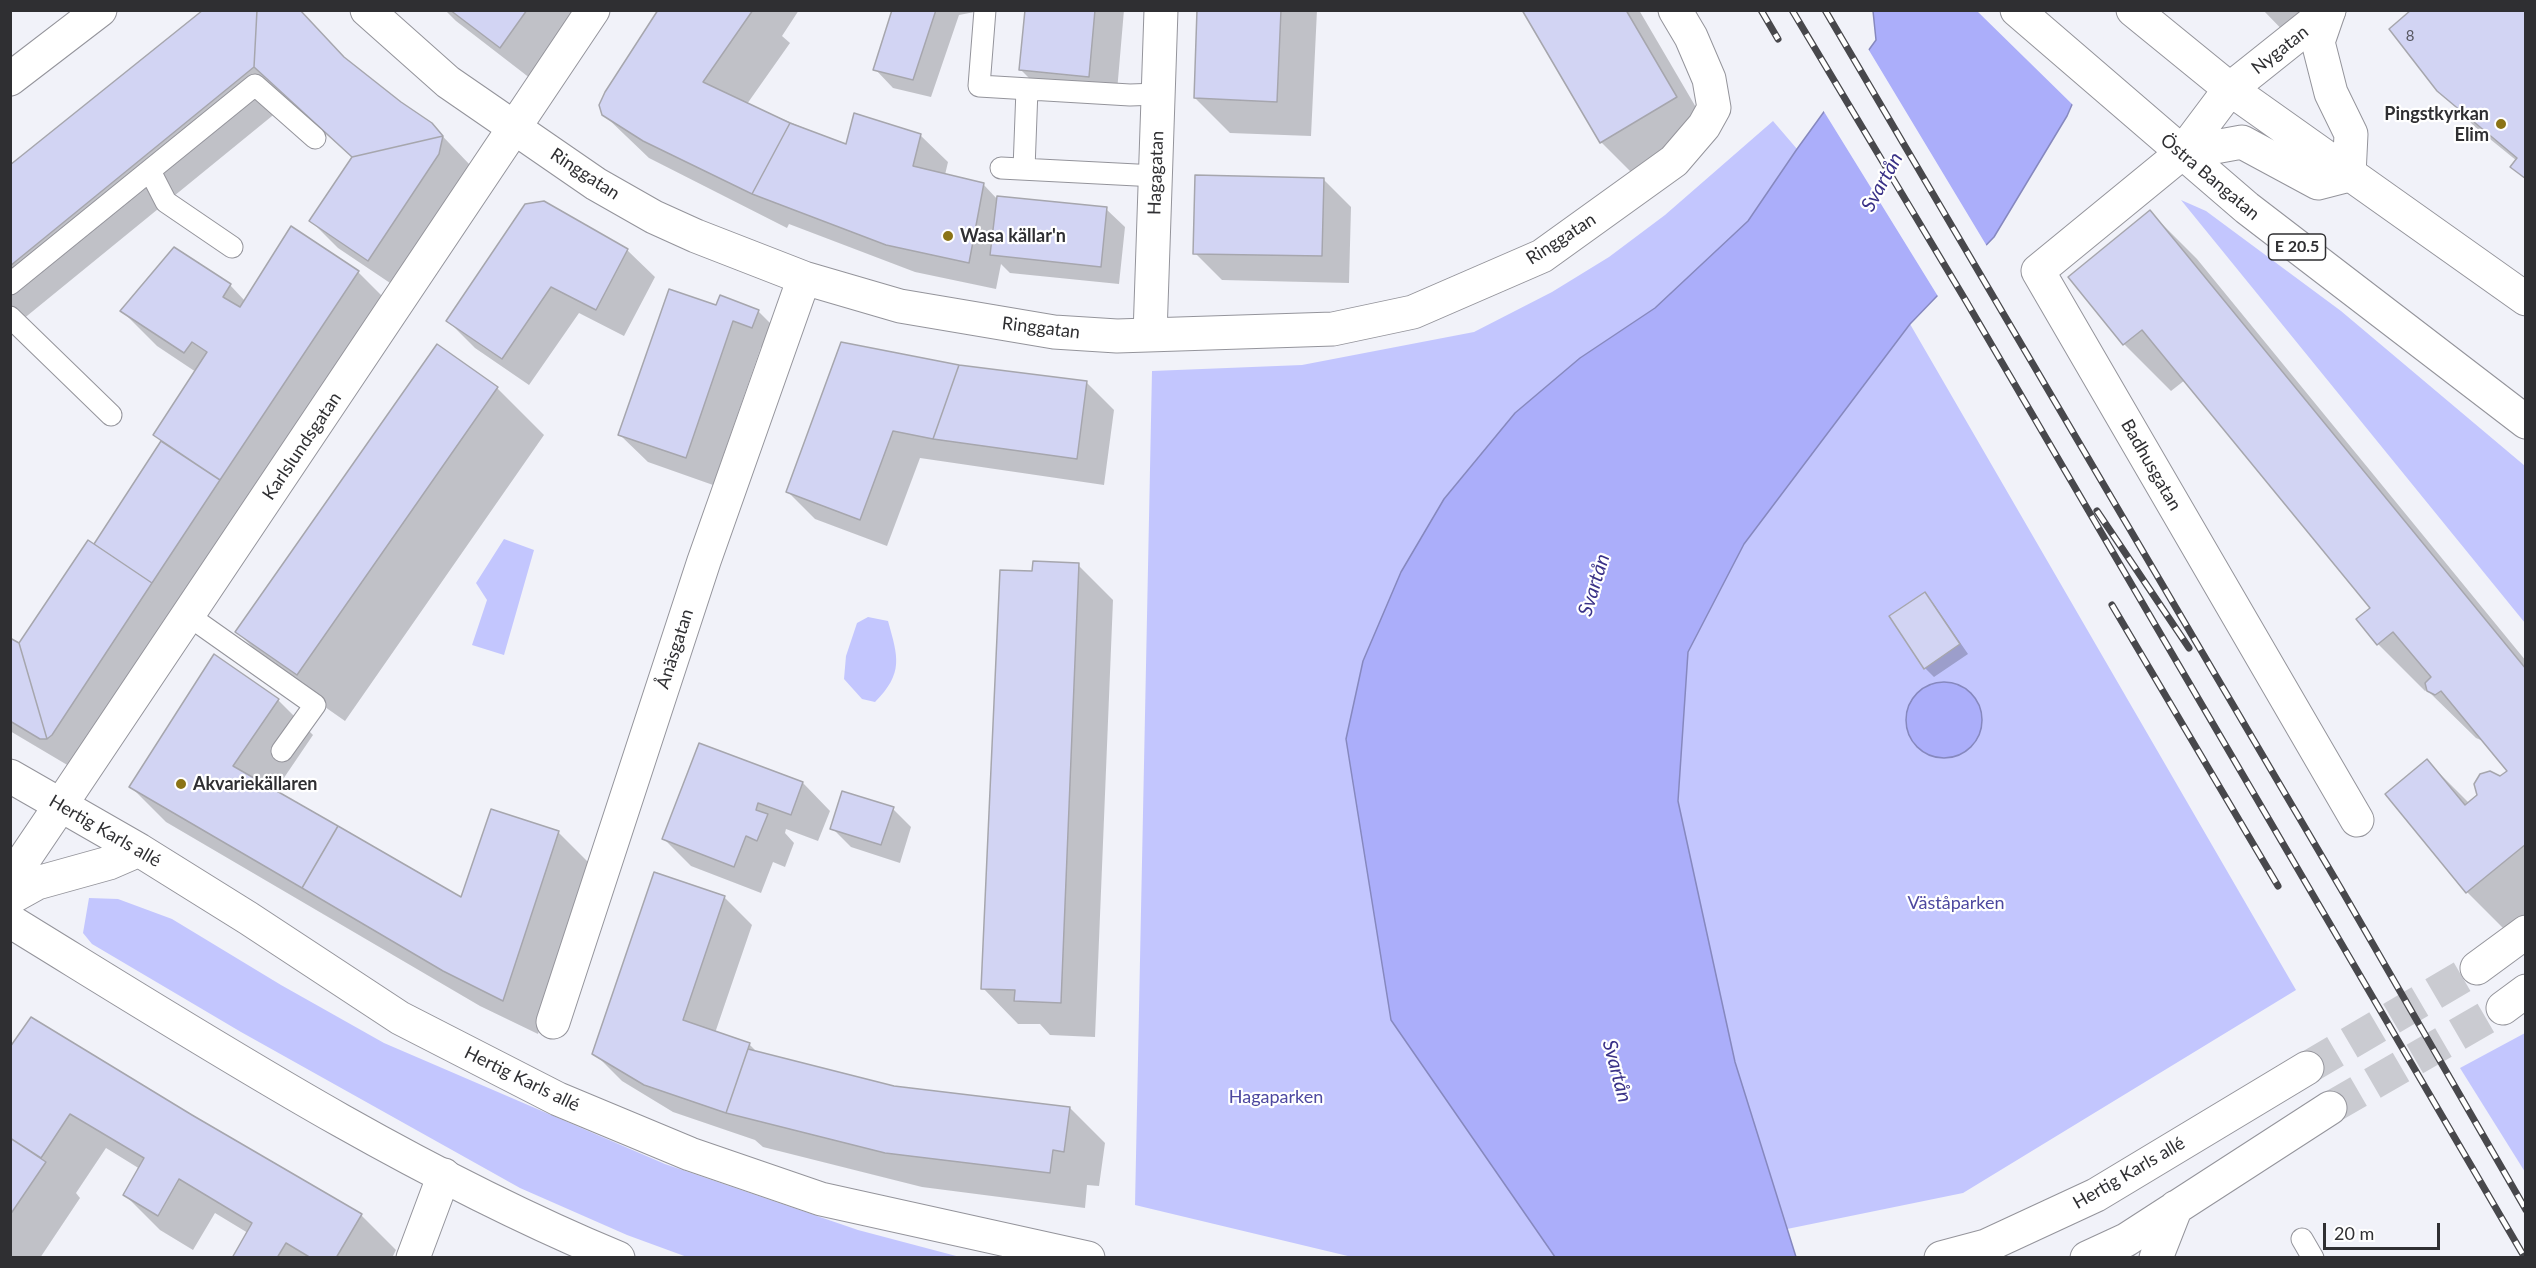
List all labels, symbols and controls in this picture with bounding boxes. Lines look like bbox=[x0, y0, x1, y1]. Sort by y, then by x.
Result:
street label: Nygatan bbox=[2247, 21, 2313, 79]
house number: 8 bbox=[2406, 27, 2414, 45]
place label: Pingstkyrkan Elim bbox=[2384, 103, 2489, 146]
marker: Pingstkyrkan Elim bbox=[2494, 117, 2508, 131]
street label: Östra Bangatan bbox=[2156, 129, 2264, 225]
street label: Hagagatan bbox=[1144, 130, 1168, 216]
street label: Ringgatan bbox=[546, 144, 624, 204]
water label: Svartån bbox=[1856, 148, 1908, 216]
street label: Ringgatan bbox=[1522, 209, 1600, 269]
place label: Wasa källar'n bbox=[960, 225, 1066, 247]
marker: Wasa källar'n bbox=[941, 229, 955, 243]
road number: E 20.5 bbox=[2268, 234, 2326, 260]
street label: Ringgatan bbox=[1001, 312, 1081, 344]
street label: Karlslundsgatan bbox=[258, 388, 346, 504]
street label: Badhusgatan bbox=[2116, 415, 2186, 515]
water label: Svartån bbox=[1573, 551, 1615, 619]
street label: Ånäsgatan bbox=[652, 606, 698, 692]
place label: Akvariekällaren bbox=[193, 773, 317, 795]
marker: Akvariekällaren bbox=[174, 777, 188, 791]
street label: Hertig Karls allé bbox=[45, 790, 165, 872]
park label: Väståparken bbox=[1908, 892, 2004, 914]
water label: Svartån bbox=[1597, 1037, 1637, 1105]
street label: Hertig Karls allé bbox=[461, 1042, 583, 1116]
park label: Hagaparken bbox=[1229, 1086, 1323, 1108]
street label: Hertig Karls allé bbox=[2069, 1132, 2189, 1214]
scale bar bbox=[2326, 1211, 2443, 1249]
text: 20 m bbox=[2334, 1222, 2374, 1244]

